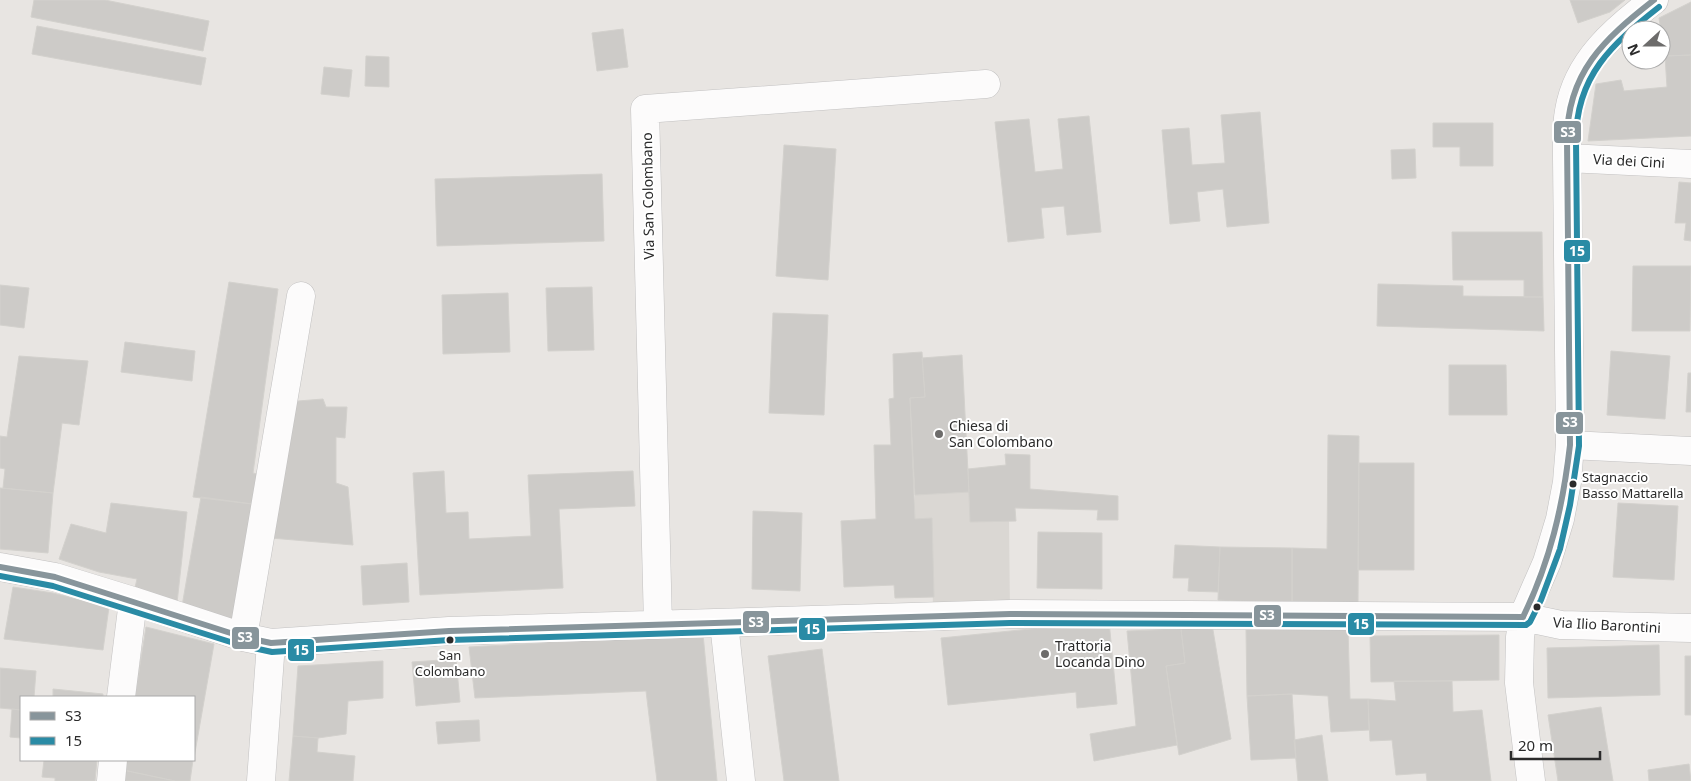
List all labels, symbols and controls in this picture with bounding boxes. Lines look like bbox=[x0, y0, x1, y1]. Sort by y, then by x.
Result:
north arrow bbox=[1621, 20, 1671, 70]
text: N bbox=[1622, 41, 1644, 59]
line badge: S3 bbox=[1553, 120, 1582, 144]
text: S3 bbox=[1560, 122, 1576, 141]
street label: Via San Colombano bbox=[637, 132, 658, 260]
street label: Via dei Cini bbox=[1593, 149, 1665, 172]
line badge: 15 bbox=[1563, 239, 1591, 263]
text: 15 bbox=[1569, 241, 1585, 260]
line badge: S3 bbox=[1555, 411, 1584, 435]
text: S3 bbox=[1562, 412, 1578, 431]
place label: Chiesa di San Colombano bbox=[949, 416, 1053, 451]
marker: Chiesa di San Colombano bbox=[933, 428, 945, 440]
place label: Stagnaccio Basso Mattarella bbox=[1582, 468, 1684, 502]
marker: Stagnaccio Basso Mattarella bbox=[1568, 479, 1578, 489]
unlabelled marker bbox=[1532, 602, 1542, 612]
line badge: S3 bbox=[1253, 604, 1282, 628]
text: S3 bbox=[1259, 605, 1275, 624]
line badge: S3 bbox=[742, 610, 770, 634]
text: S3 bbox=[748, 612, 764, 631]
line badge: 15 bbox=[1347, 612, 1375, 636]
street label: Via Ilio Barontini bbox=[1553, 612, 1661, 637]
text: 15 bbox=[1353, 614, 1369, 633]
line badge: 15 bbox=[798, 617, 826, 641]
text: 15 bbox=[804, 619, 820, 638]
line badge: S3 bbox=[231, 626, 260, 650]
text: S3 bbox=[237, 627, 253, 646]
marker: San Colombano bbox=[445, 635, 455, 645]
place label: Trattoria Locanda Dino bbox=[1055, 636, 1145, 671]
line badge: 15 bbox=[287, 638, 315, 662]
text: 15 bbox=[293, 640, 309, 659]
place label: San Colombano bbox=[415, 646, 485, 680]
marker: Trattoria Locanda Dino bbox=[1039, 648, 1051, 660]
legend bbox=[20, 696, 195, 761]
text: S3 bbox=[65, 705, 82, 725]
scale bar bbox=[1511, 728, 1600, 760]
text: 15 bbox=[65, 730, 82, 750]
text: 20 m bbox=[1518, 735, 1553, 755]

